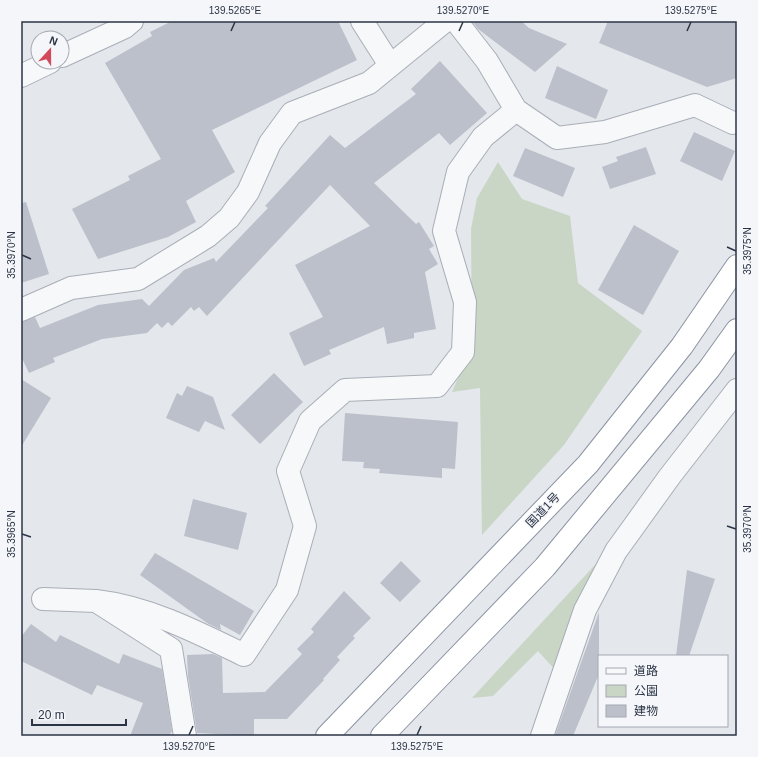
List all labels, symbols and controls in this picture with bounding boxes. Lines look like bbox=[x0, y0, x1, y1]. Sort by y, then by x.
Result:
text: 139.5265°E bbox=[209, 5, 262, 16]
text: 139.5270°E bbox=[437, 5, 490, 16]
text: 139.5275°E bbox=[665, 5, 718, 16]
north arrow bbox=[30, 30, 70, 70]
text: N bbox=[48, 34, 59, 48]
text: 35.3975°N bbox=[742, 227, 753, 275]
text: 35.3970°N bbox=[6, 231, 17, 279]
street label: 国道1号 bbox=[523, 490, 563, 530]
text: 35.3970°N bbox=[742, 505, 753, 553]
text: 35.3965°N bbox=[6, 510, 17, 558]
legend bbox=[598, 655, 728, 727]
text: 道路 bbox=[634, 664, 658, 678]
text: 公園 bbox=[634, 684, 658, 698]
scale bar bbox=[32, 701, 126, 727]
text: 建物 bbox=[634, 704, 658, 718]
text: 20 m bbox=[38, 708, 65, 722]
text: 139.5270°E bbox=[163, 741, 216, 752]
text: 139.5275°E bbox=[391, 741, 444, 752]

